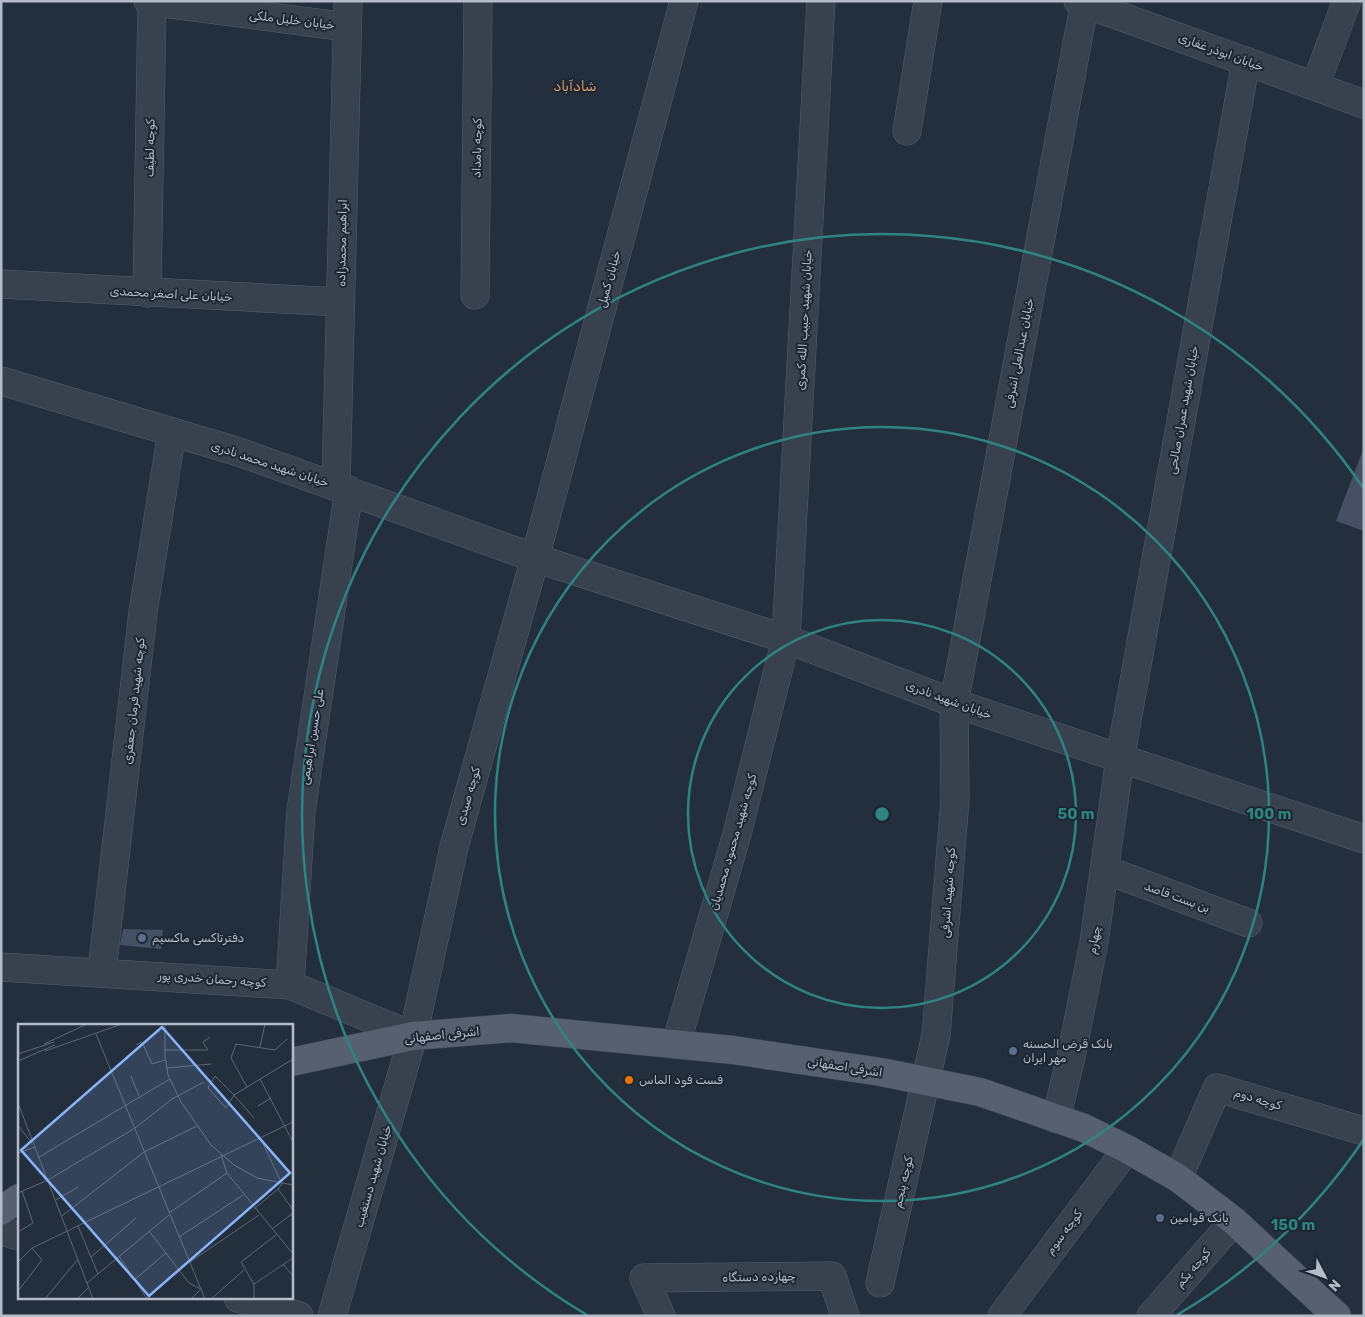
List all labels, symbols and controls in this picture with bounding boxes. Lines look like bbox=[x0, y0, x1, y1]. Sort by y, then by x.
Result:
street label: خیابان خلیل ملکی bbox=[248, 8, 336, 33]
street label: خیابان ابوذر غفاری bbox=[1176, 30, 1266, 75]
district label: شادآباد bbox=[553, 78, 597, 95]
street label: کوچه بامداد bbox=[469, 117, 486, 178]
street label: کوچه لطیف bbox=[142, 118, 159, 177]
street label: ابراهیم محمدزاده bbox=[334, 199, 351, 287]
street label: خیابان کمیل bbox=[595, 249, 623, 309]
street label: خیابان شهید حبیب الله کمری bbox=[793, 249, 816, 391]
street label: خیابان علی اصغر محمدی bbox=[109, 284, 233, 305]
street label: خیابان عبدالعلی اشرفی bbox=[1001, 297, 1038, 409]
street label: خیابان شهید عمران صالحی bbox=[1165, 345, 1202, 476]
street label: خیابان شهید محمد نادری bbox=[209, 438, 331, 491]
street label: کوچه شهید فرمان جعفری bbox=[120, 636, 149, 765]
street label: خیابان شهید نادری bbox=[904, 678, 994, 723]
street label: علی حسین ابراهیمی bbox=[297, 687, 328, 786]
street label: کوچه صیدی bbox=[453, 765, 484, 827]
street label: کوچه شهید محمود محمدیان bbox=[707, 771, 760, 912]
centre of rings bbox=[873, 805, 891, 823]
text: 50 m bbox=[1058, 805, 1094, 823]
text: 100 m bbox=[1247, 805, 1291, 823]
street label: کوچه شهید اشرفی bbox=[938, 847, 959, 939]
street label: بن بست قاصد bbox=[1142, 879, 1212, 915]
street label: چهارم bbox=[1085, 925, 1105, 956]
place label: دفترتاکسی ماکسیم bbox=[152, 931, 245, 946]
marker: دفترتاکسی ماکسیم bbox=[136, 932, 148, 944]
street label: کوچه رحمان خدری پور bbox=[156, 968, 267, 991]
inset map bbox=[18, 1024, 292, 1300]
street label: اشرفی اصفهانی bbox=[404, 1024, 480, 1047]
place label: بانک قرض الحسنه مهر ایران bbox=[1023, 1037, 1113, 1066]
marker: بانک قرض الحسنه مهر ایران bbox=[1007, 1045, 1019, 1057]
street label: اشرفی اصفهانی bbox=[806, 1054, 883, 1081]
place label: فست فود الماس bbox=[639, 1073, 723, 1088]
marker: فست فود الماس bbox=[623, 1074, 635, 1086]
street label: کوچه دوم bbox=[1232, 1085, 1284, 1115]
street label: خیابان شهید دستغیب bbox=[352, 1123, 394, 1229]
street label: کوچه پنجم bbox=[890, 1154, 917, 1210]
street label: کوچه سوم bbox=[1043, 1207, 1087, 1258]
place label: بانک قوامین bbox=[1170, 1211, 1229, 1226]
marker: بانک قوامین bbox=[1154, 1212, 1166, 1224]
text: 150 m bbox=[1271, 1216, 1315, 1234]
street label: کوچه یکم bbox=[1172, 1245, 1215, 1291]
north arrow bbox=[1300, 1252, 1350, 1302]
street label: چهارده دستگاه bbox=[722, 1269, 796, 1286]
text: N bbox=[1325, 1276, 1344, 1295]

